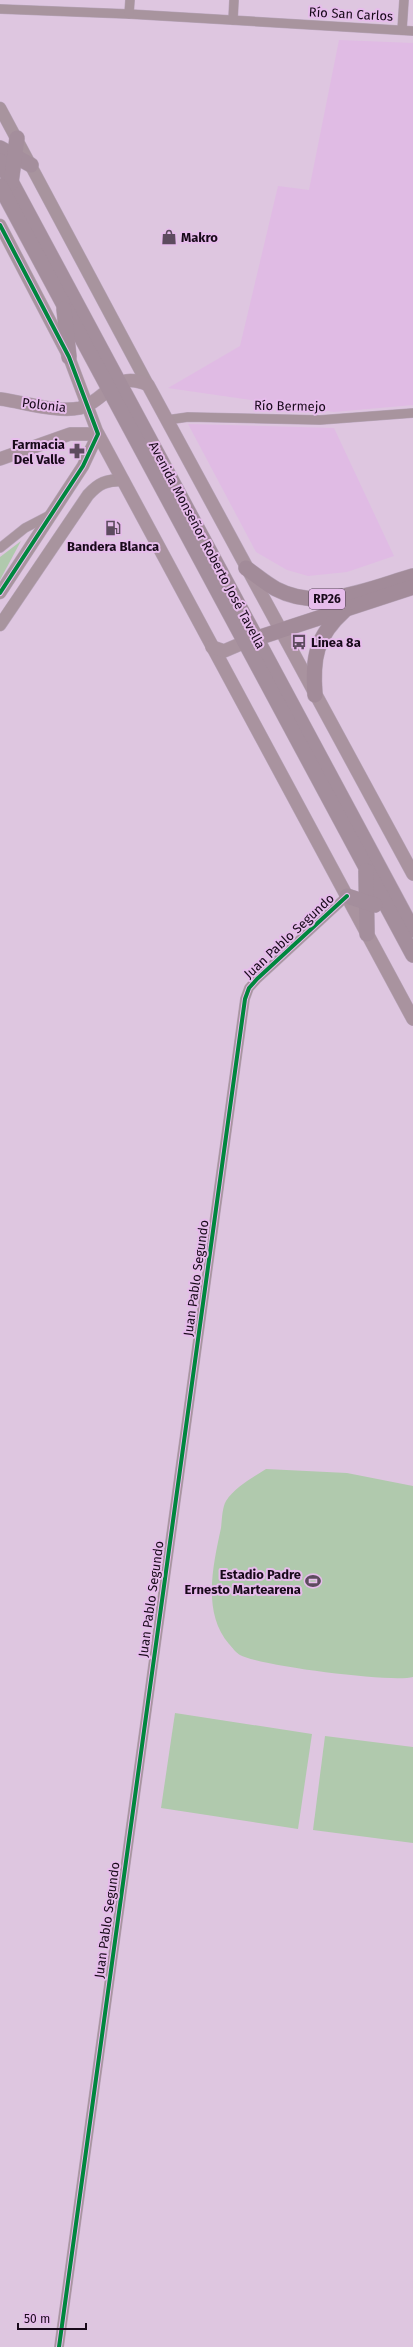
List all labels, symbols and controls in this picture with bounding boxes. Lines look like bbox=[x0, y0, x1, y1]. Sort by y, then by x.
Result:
street label: Río San Carlos bbox=[308, 4, 394, 24]
shop icon: Makro bbox=[160, 228, 178, 246]
place label: Makro bbox=[181, 230, 218, 245]
street label: Polonia bbox=[21, 395, 67, 415]
street label: Río Bermejo bbox=[254, 398, 326, 414]
place label: Farmacia Del Valle bbox=[12, 437, 65, 467]
street label: Avenida Monseñor Roberto José Tavella bbox=[146, 439, 268, 651]
pharmacy icon: Farmacia Del Valle bbox=[68, 442, 86, 460]
fuel station icon: Bandera Blanca bbox=[104, 519, 122, 537]
place label: Bandera Blanca bbox=[67, 539, 159, 554]
road number: RP26 bbox=[309, 589, 345, 609]
bus stop icon: Linea 8a bbox=[290, 633, 308, 651]
place label: Linea 8a bbox=[311, 635, 361, 650]
street label: Juan Pablo Segundo bbox=[241, 890, 337, 982]
street label: Juan Pablo Segundo bbox=[180, 1219, 212, 1337]
street label: Juan Pablo Segundo bbox=[135, 1540, 167, 1658]
place label: Estadio Padre Ernesto Martearena bbox=[185, 1567, 301, 1597]
sports icon: Estadio Padre Ernesto Martearena bbox=[304, 1572, 322, 1590]
street label: Juan Pablo Segundo bbox=[91, 1861, 123, 1979]
scale bar bbox=[18, 2305, 86, 2331]
text: 50 m bbox=[24, 2312, 50, 2326]

